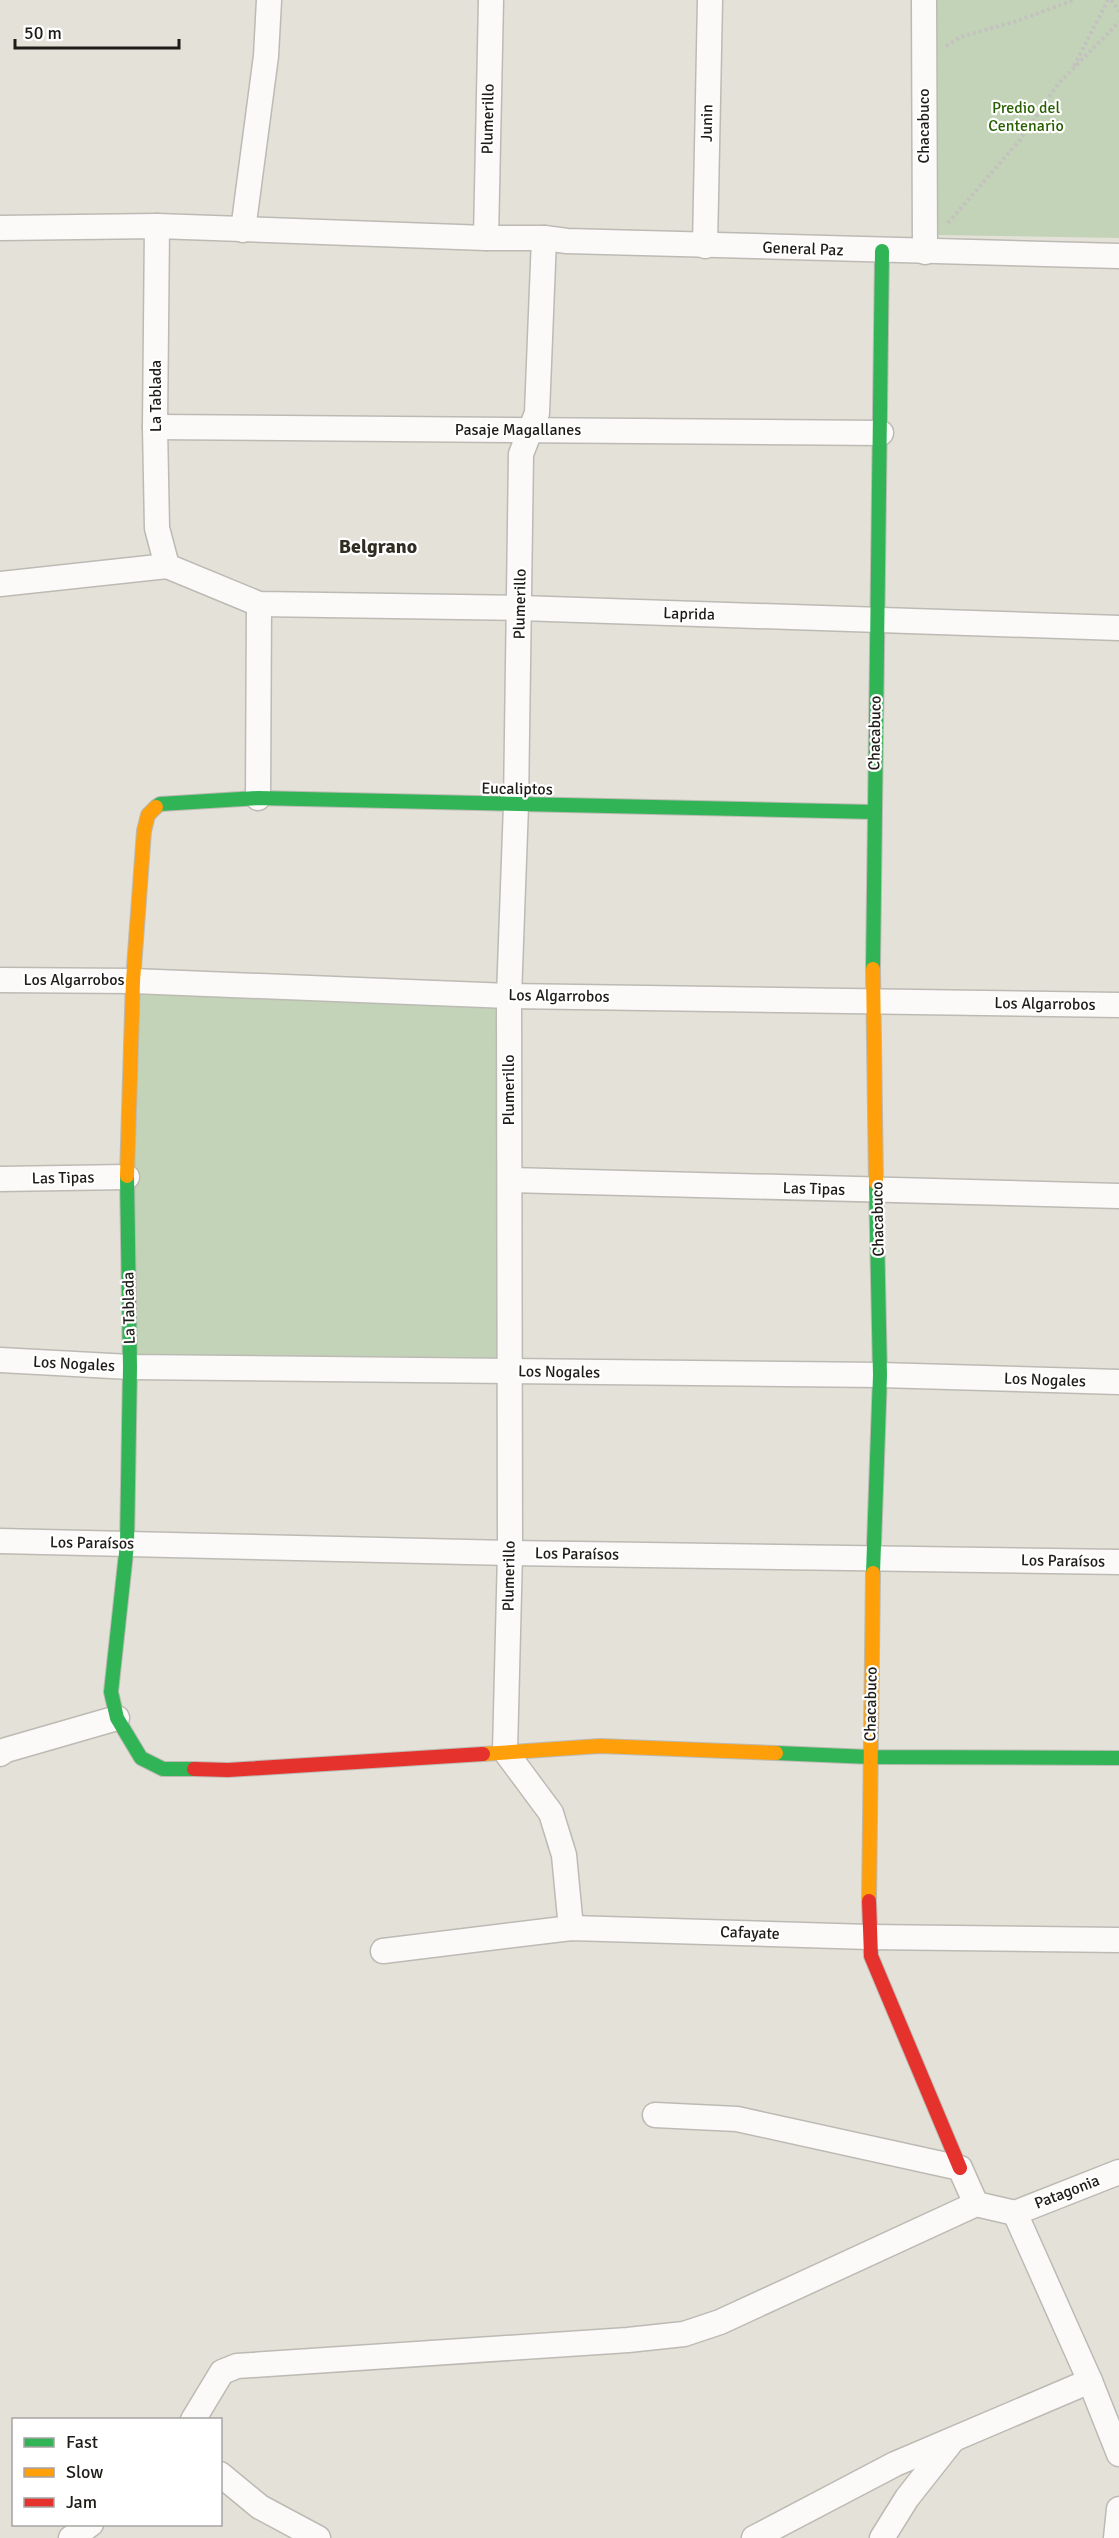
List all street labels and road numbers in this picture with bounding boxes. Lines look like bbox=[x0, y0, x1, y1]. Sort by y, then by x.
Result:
street label: Plumerillo bbox=[477, 83, 499, 155]
street label: Chacabuco bbox=[914, 89, 934, 164]
street label: Junin bbox=[697, 104, 717, 142]
street label: General Paz bbox=[762, 238, 844, 260]
street label: La Tablada bbox=[146, 360, 166, 432]
street label: Pasaje Magallanes bbox=[455, 420, 581, 440]
street label: Plumerillo bbox=[509, 568, 531, 640]
street label: Laprida bbox=[663, 603, 715, 625]
street label: Chacabuco bbox=[864, 695, 886, 771]
street label: Eucaliptos bbox=[481, 778, 553, 800]
street label: Los Algarrobos bbox=[23, 970, 125, 990]
street label: Los Algarrobos bbox=[508, 985, 610, 1007]
street label: Los Algarrobos bbox=[994, 993, 1096, 1015]
street label: Plumerillo bbox=[499, 1055, 519, 1126]
street label: Las Tipas bbox=[32, 1167, 94, 1189]
street label: Las Tipas bbox=[782, 1178, 846, 1200]
street label: Chacabuco bbox=[867, 1181, 889, 1257]
street label: La Tablada bbox=[118, 1272, 140, 1344]
street label: Los Nogales bbox=[32, 1352, 116, 1376]
street label: Los Nogales bbox=[518, 1361, 600, 1383]
street label: Los Nogales bbox=[1004, 1369, 1086, 1391]
street label: Los Paraísos bbox=[50, 1532, 134, 1554]
street label: Plumerillo bbox=[498, 1540, 520, 1612]
street label: Los Paraísos bbox=[535, 1543, 619, 1565]
street label: Los Paraísos bbox=[1021, 1550, 1105, 1572]
street label: Chacabuco bbox=[860, 1666, 882, 1742]
street label: Cafayate bbox=[720, 1922, 780, 1944]
street label: Patagonia bbox=[1032, 2170, 1102, 2214]

